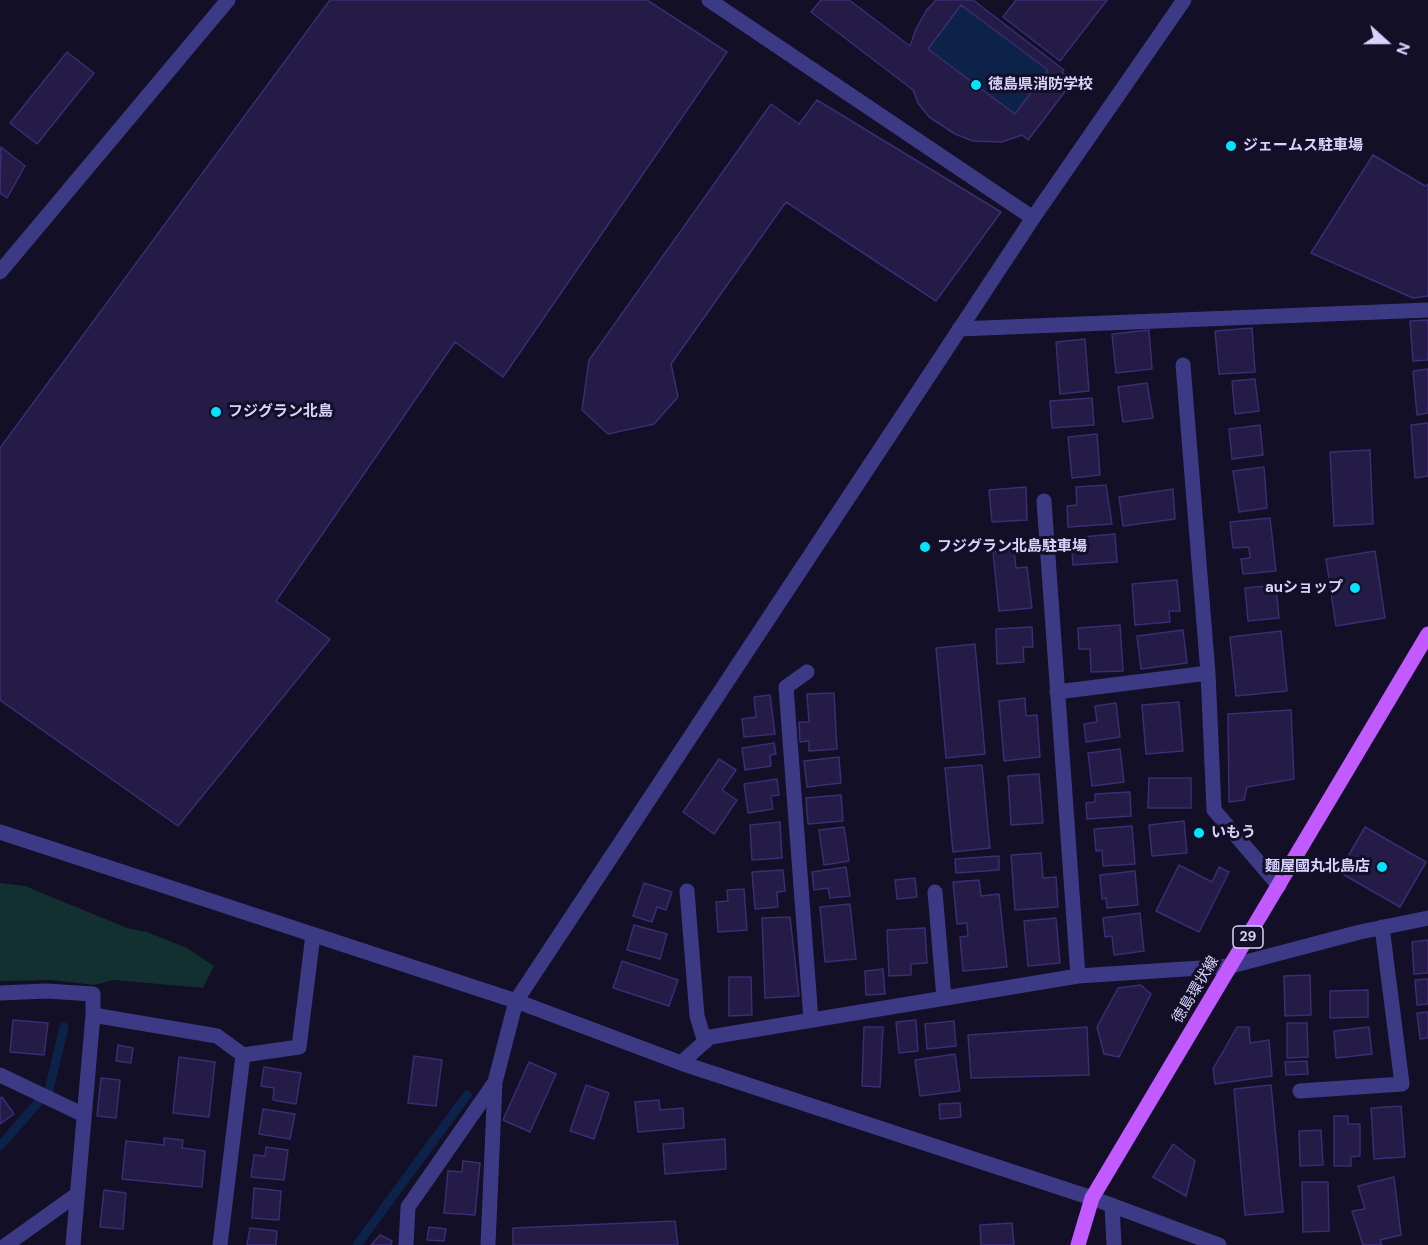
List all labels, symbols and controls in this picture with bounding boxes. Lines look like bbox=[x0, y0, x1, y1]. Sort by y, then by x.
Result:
north arrow bbox=[1356, 12, 1416, 72]
text: N bbox=[1391, 39, 1415, 58]
place label: 徳島県消防学校 bbox=[988, 76, 1093, 94]
marker: 徳島県消防学校 bbox=[969, 78, 983, 92]
place label: ジェームス駐車場 bbox=[1243, 137, 1363, 155]
marker: ジェームス駐車場 bbox=[1224, 139, 1238, 153]
place label: フジグラン北島 bbox=[228, 403, 333, 421]
marker: フジグラン北島 bbox=[209, 405, 223, 419]
place label: フジグラン北島駐車場 bbox=[937, 538, 1087, 556]
marker: フジグラン北島駐車場 bbox=[918, 540, 932, 554]
place label: auショップ bbox=[1265, 579, 1343, 597]
marker: auショップ bbox=[1348, 581, 1362, 595]
place label: いもう bbox=[1211, 824, 1256, 842]
marker: いもう bbox=[1192, 826, 1206, 840]
place label: 麵屋國丸北島店 bbox=[1265, 858, 1370, 876]
marker: 麵屋國丸北島店 bbox=[1375, 860, 1389, 874]
road number: 29 bbox=[1233, 926, 1263, 948]
street label: 徳島環状線 bbox=[1169, 953, 1223, 1027]

